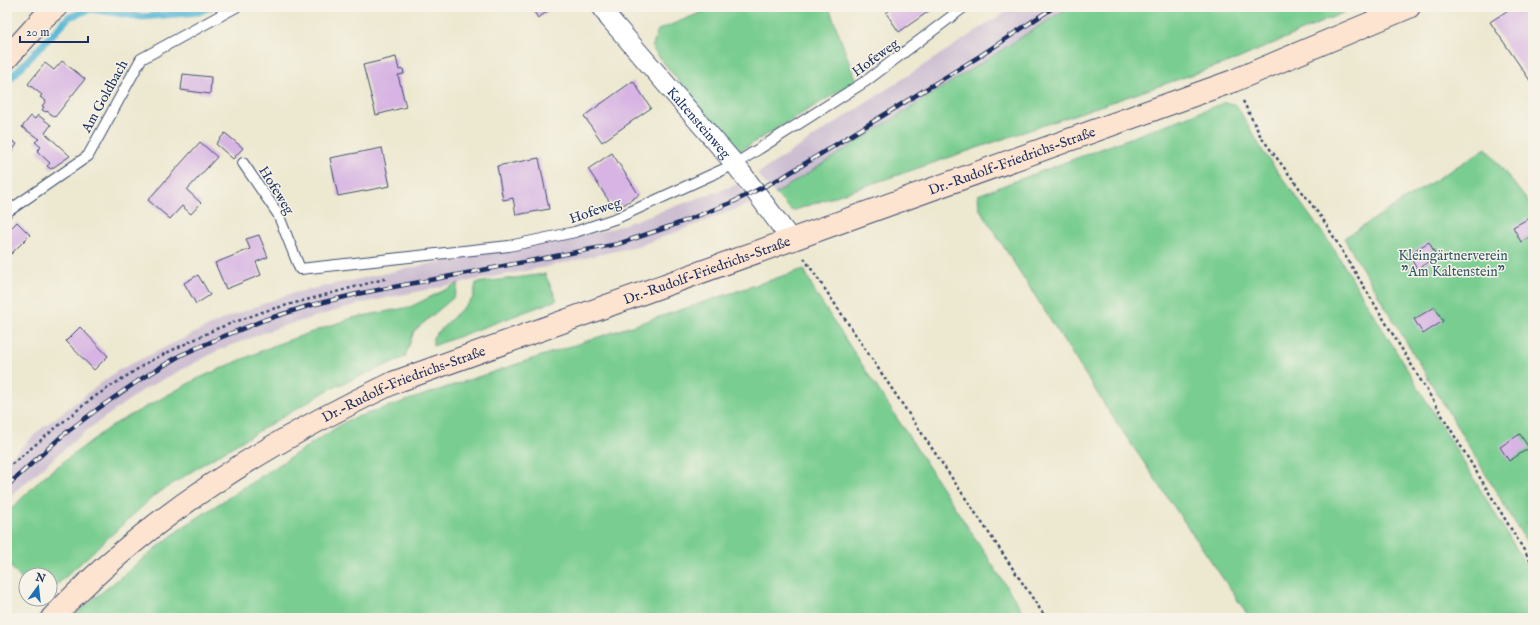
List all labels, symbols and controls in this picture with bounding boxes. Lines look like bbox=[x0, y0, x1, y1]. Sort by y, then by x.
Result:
scale bar bbox=[20, 18, 88, 44]
text: 20 m bbox=[26, 25, 49, 40]
street label: Hofeweg bbox=[848, 34, 903, 81]
street label: Am Goldbach bbox=[77, 57, 132, 137]
street label: Kaltensteinweg bbox=[662, 83, 735, 163]
street label: Dr.-Rudolf-Friedrichs-Straße bbox=[926, 123, 1098, 200]
street label: Hofeweg bbox=[254, 163, 298, 219]
street label: Hofeweg bbox=[567, 194, 624, 228]
street label: Dr.-Rudolf-Friedrichs-Straße bbox=[621, 233, 794, 309]
park label: Kleingärtnerverein "Am Kaltenstein" bbox=[1398, 247, 1508, 281]
street label: Dr.-Rudolf-Friedrichs-Straße bbox=[319, 342, 489, 427]
north arrow bbox=[18, 567, 58, 607]
text: N bbox=[33, 570, 47, 586]

